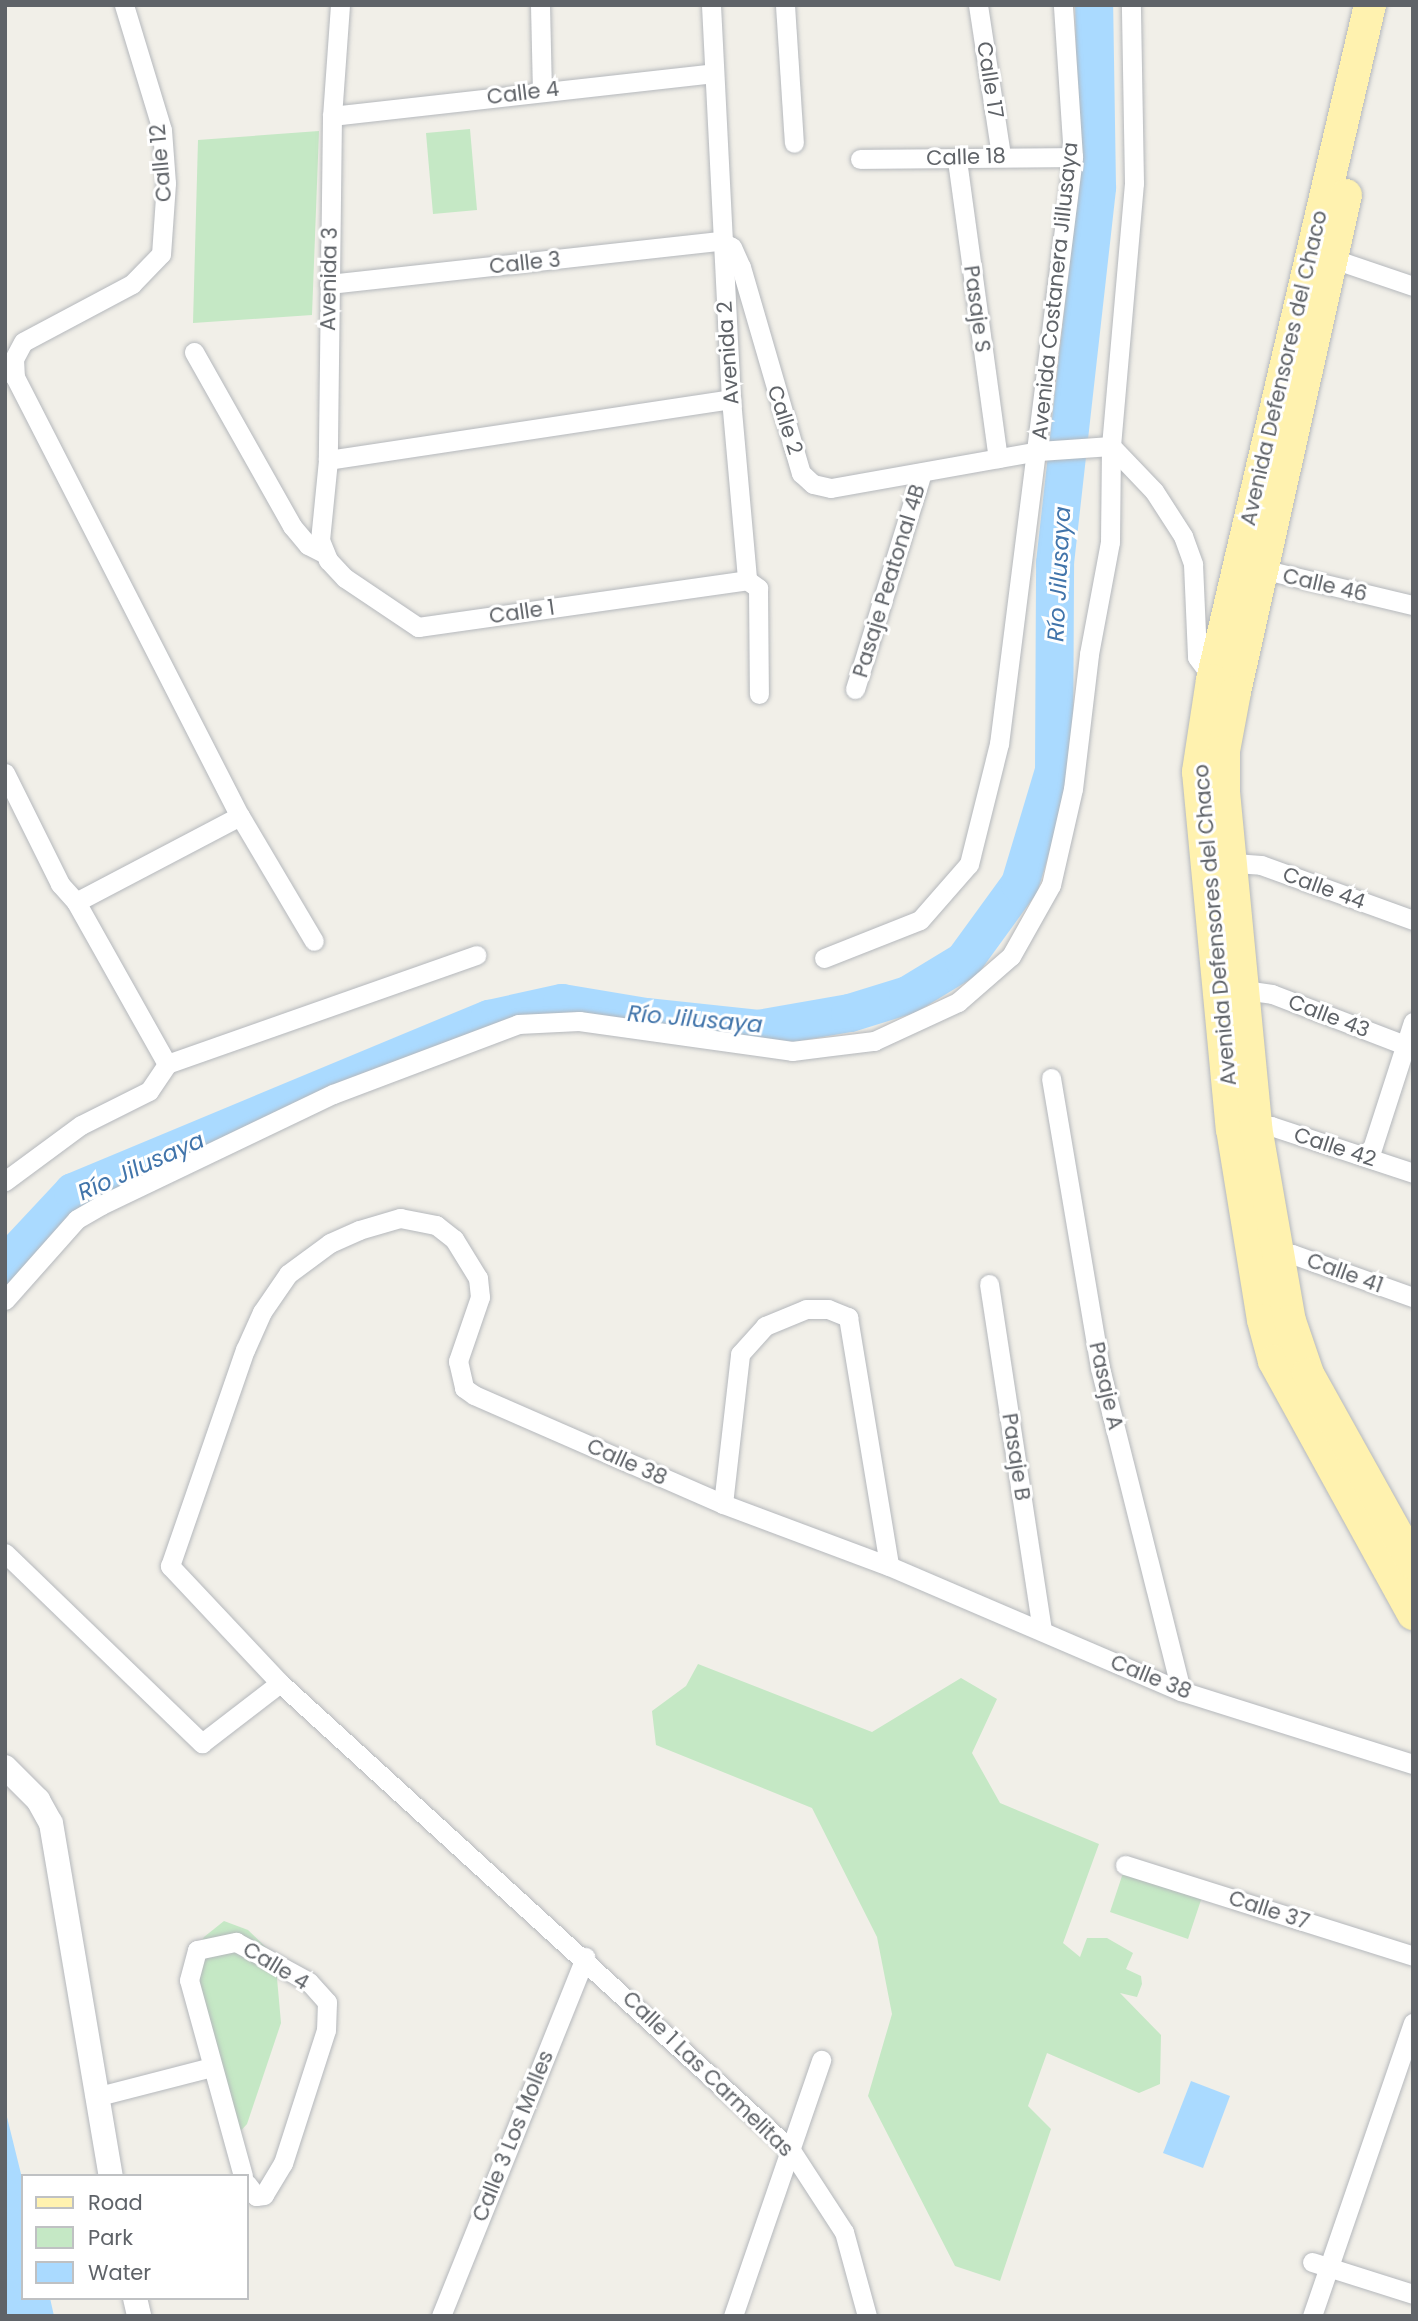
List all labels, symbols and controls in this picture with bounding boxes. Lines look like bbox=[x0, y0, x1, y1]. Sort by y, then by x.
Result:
street label: Calle 17 bbox=[971, 40, 1009, 120]
street label: Calle 4 bbox=[485, 76, 561, 110]
street label: Calle 12 bbox=[145, 123, 177, 203]
street label: Avenida Costanera Jillusaya bbox=[1027, 141, 1083, 441]
street label: Calle 18 bbox=[926, 143, 1006, 171]
street label: Avenida Defensores del Chaco bbox=[1235, 208, 1333, 528]
street label: Avenida 3 bbox=[315, 227, 343, 331]
street label: Calle 3 bbox=[488, 247, 562, 279]
street label: Pasaje S bbox=[958, 264, 996, 354]
street label: Avenida 2 bbox=[712, 300, 744, 406]
street label: Calle 2 bbox=[762, 382, 808, 458]
street label: Pasaje Peatonal 4B bbox=[848, 482, 930, 680]
water label: Río Jilusaya bbox=[1042, 506, 1076, 642]
street label: Calle 46 bbox=[1280, 563, 1370, 607]
street label: Calle 1 bbox=[488, 595, 556, 629]
street label: Avenida Defensores del Chaco bbox=[1188, 763, 1242, 1087]
street label: Calle 44 bbox=[1279, 861, 1369, 915]
street label: Calle 43 bbox=[1285, 989, 1373, 1043]
water label: Río Jilusaya bbox=[626, 999, 764, 1039]
street label: Calle 42 bbox=[1291, 1122, 1379, 1172]
water label: Río Jilusaya bbox=[73, 1126, 209, 1206]
street label: Calle 41 bbox=[1303, 1248, 1387, 1298]
street label: Pasaje A bbox=[1084, 1340, 1128, 1432]
street label: Pasaje B bbox=[997, 1411, 1035, 1503]
street label: Calle 38 bbox=[583, 1433, 671, 1491]
street label: Calle 38 bbox=[1107, 1649, 1195, 1705]
street label: Calle 37 bbox=[1226, 1885, 1312, 1935]
street label: Calle 4 bbox=[238, 1937, 314, 1995]
street label: Calle 1 Las Carmelitas bbox=[617, 1986, 799, 2162]
street label: Calle 3 Los Molles bbox=[467, 2047, 559, 2225]
legend bbox=[21, 2174, 248, 2300]
text: Road bbox=[88, 2188, 143, 2217]
text: Park bbox=[88, 2223, 133, 2252]
text: Water bbox=[88, 2258, 151, 2287]

